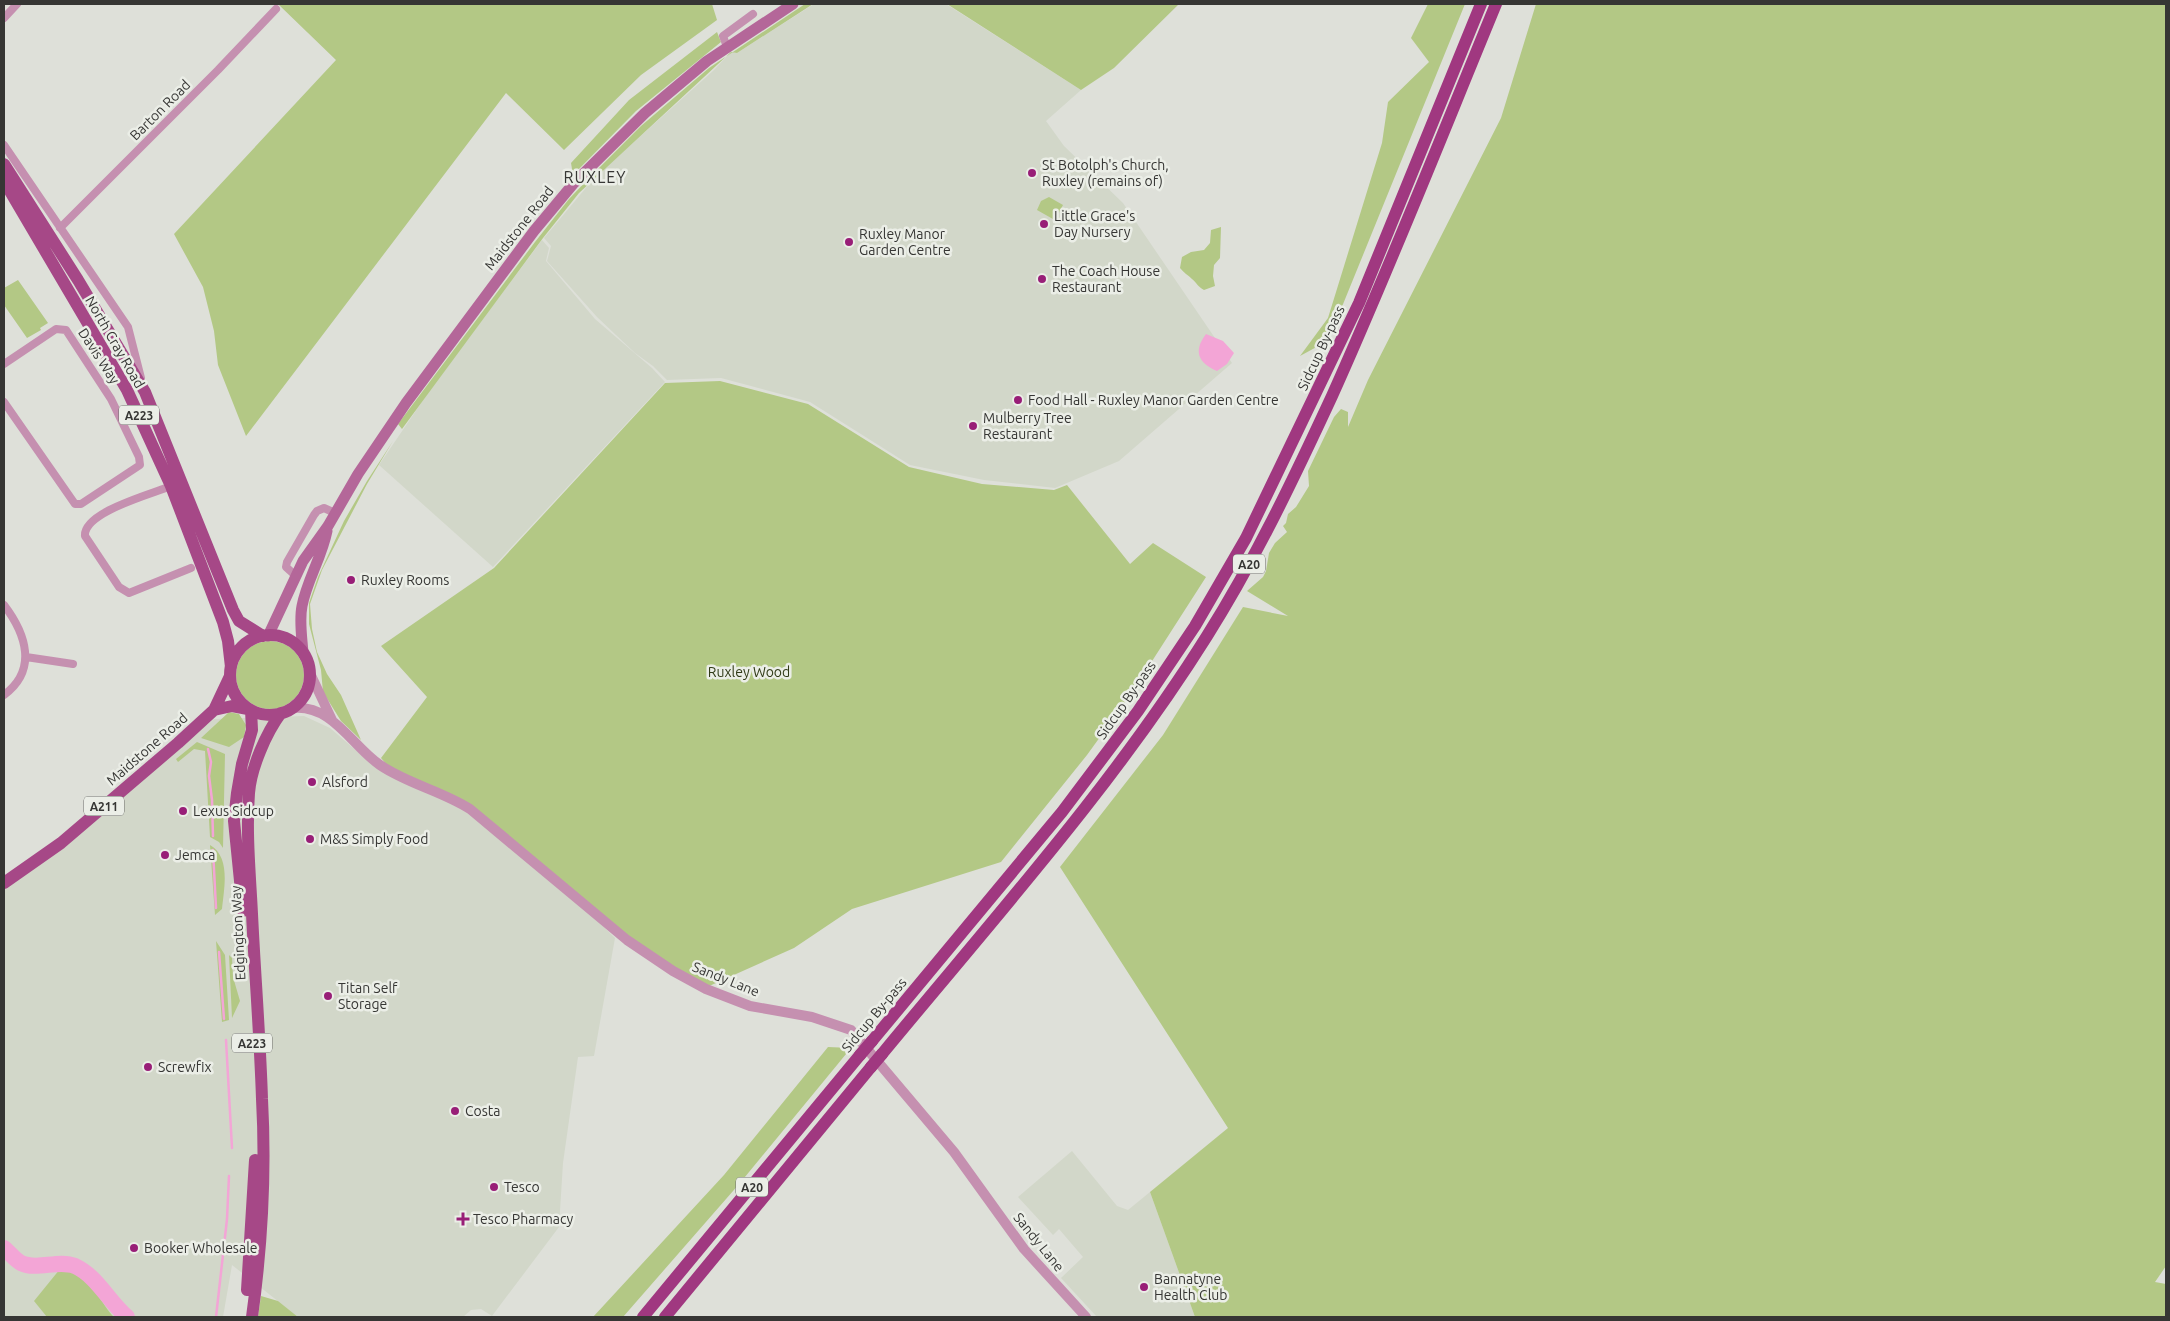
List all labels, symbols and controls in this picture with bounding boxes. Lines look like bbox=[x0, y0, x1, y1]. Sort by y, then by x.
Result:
street label: Barton Road bbox=[127, 77, 193, 143]
place label: St Botolph's Church, Ruxley (remains of) bbox=[1042, 157, 1169, 189]
marker: St Botolph's Church, Ruxley (remains of) bbox=[1026, 167, 1038, 179]
district label: RUXLEY bbox=[563, 168, 627, 186]
street label: Maidstone Road bbox=[481, 183, 557, 273]
place label: Little Grace's Day Nursery bbox=[1054, 208, 1135, 240]
marker: Little Grace's Day Nursery bbox=[1038, 218, 1050, 230]
place label: Ruxley Manor Garden Centre bbox=[859, 226, 951, 258]
marker: Ruxley Manor Garden Centre bbox=[843, 236, 855, 248]
place label: The Coach House Restaurant bbox=[1052, 263, 1160, 295]
marker: The Coach House Restaurant bbox=[1036, 273, 1048, 285]
street label: North Cray Road bbox=[82, 293, 148, 391]
street label: Sidcup By-pass bbox=[1294, 303, 1348, 393]
street label: Davis Way bbox=[75, 325, 123, 387]
place label: Food Hall - Ruxley Manor Garden Centre bbox=[1028, 392, 1279, 408]
marker: Food Hall - Ruxley Manor Garden Centre bbox=[1012, 394, 1024, 406]
road number: A223 bbox=[119, 406, 159, 424]
place label: Mulberry Tree Restaurant bbox=[983, 410, 1072, 442]
marker: Mulberry Tree Restaurant bbox=[967, 420, 979, 432]
road number: A20 bbox=[1233, 554, 1265, 574]
place label: Ruxley Rooms bbox=[361, 572, 449, 588]
marker: Ruxley Rooms bbox=[345, 574, 357, 586]
street label: Sidcup By-pass bbox=[1093, 658, 1159, 742]
park label: Ruxley Wood bbox=[708, 664, 790, 680]
street label: Maidstone Road bbox=[103, 710, 191, 788]
place label: Alsford bbox=[322, 774, 368, 790]
marker: Alsford bbox=[306, 776, 318, 788]
road number: A211 bbox=[84, 796, 124, 816]
place label: Lexus Sidcup bbox=[193, 803, 274, 819]
marker: Lexus Sidcup bbox=[177, 805, 189, 817]
place label: M&S Simply Food bbox=[320, 831, 428, 847]
marker: M&S Simply Food bbox=[304, 833, 316, 845]
place label: Jemca bbox=[175, 847, 215, 863]
marker: Jemca bbox=[159, 849, 171, 861]
street label: Edgington Way bbox=[228, 885, 248, 981]
street label: Sandy Lane bbox=[690, 958, 762, 1000]
street label: Sidcup By-pass bbox=[838, 975, 910, 1055]
place label: Titan Self Storage bbox=[338, 980, 398, 1012]
marker: Titan Self Storage bbox=[322, 990, 334, 1002]
road number: A223 bbox=[232, 1034, 272, 1052]
place label: Screwfix bbox=[158, 1059, 212, 1075]
marker: Screwfix bbox=[142, 1061, 154, 1073]
place label: Costa bbox=[465, 1103, 501, 1119]
marker: Costa bbox=[449, 1105, 461, 1117]
road number: A20 bbox=[736, 1178, 768, 1196]
place label: Tesco bbox=[504, 1179, 540, 1195]
marker: Tesco bbox=[488, 1181, 500, 1193]
street label: Sandy Lane bbox=[1011, 1209, 1067, 1275]
place label: Tesco Pharmacy bbox=[473, 1211, 574, 1227]
marker: Tesco Pharmacy bbox=[457, 1213, 469, 1225]
place label: Booker Wholesale bbox=[144, 1240, 258, 1256]
marker: Booker Wholesale bbox=[128, 1242, 140, 1254]
place label: Bannatyne Health Club bbox=[1154, 1271, 1228, 1303]
marker: Bannatyne Health Club bbox=[1138, 1281, 1150, 1293]

